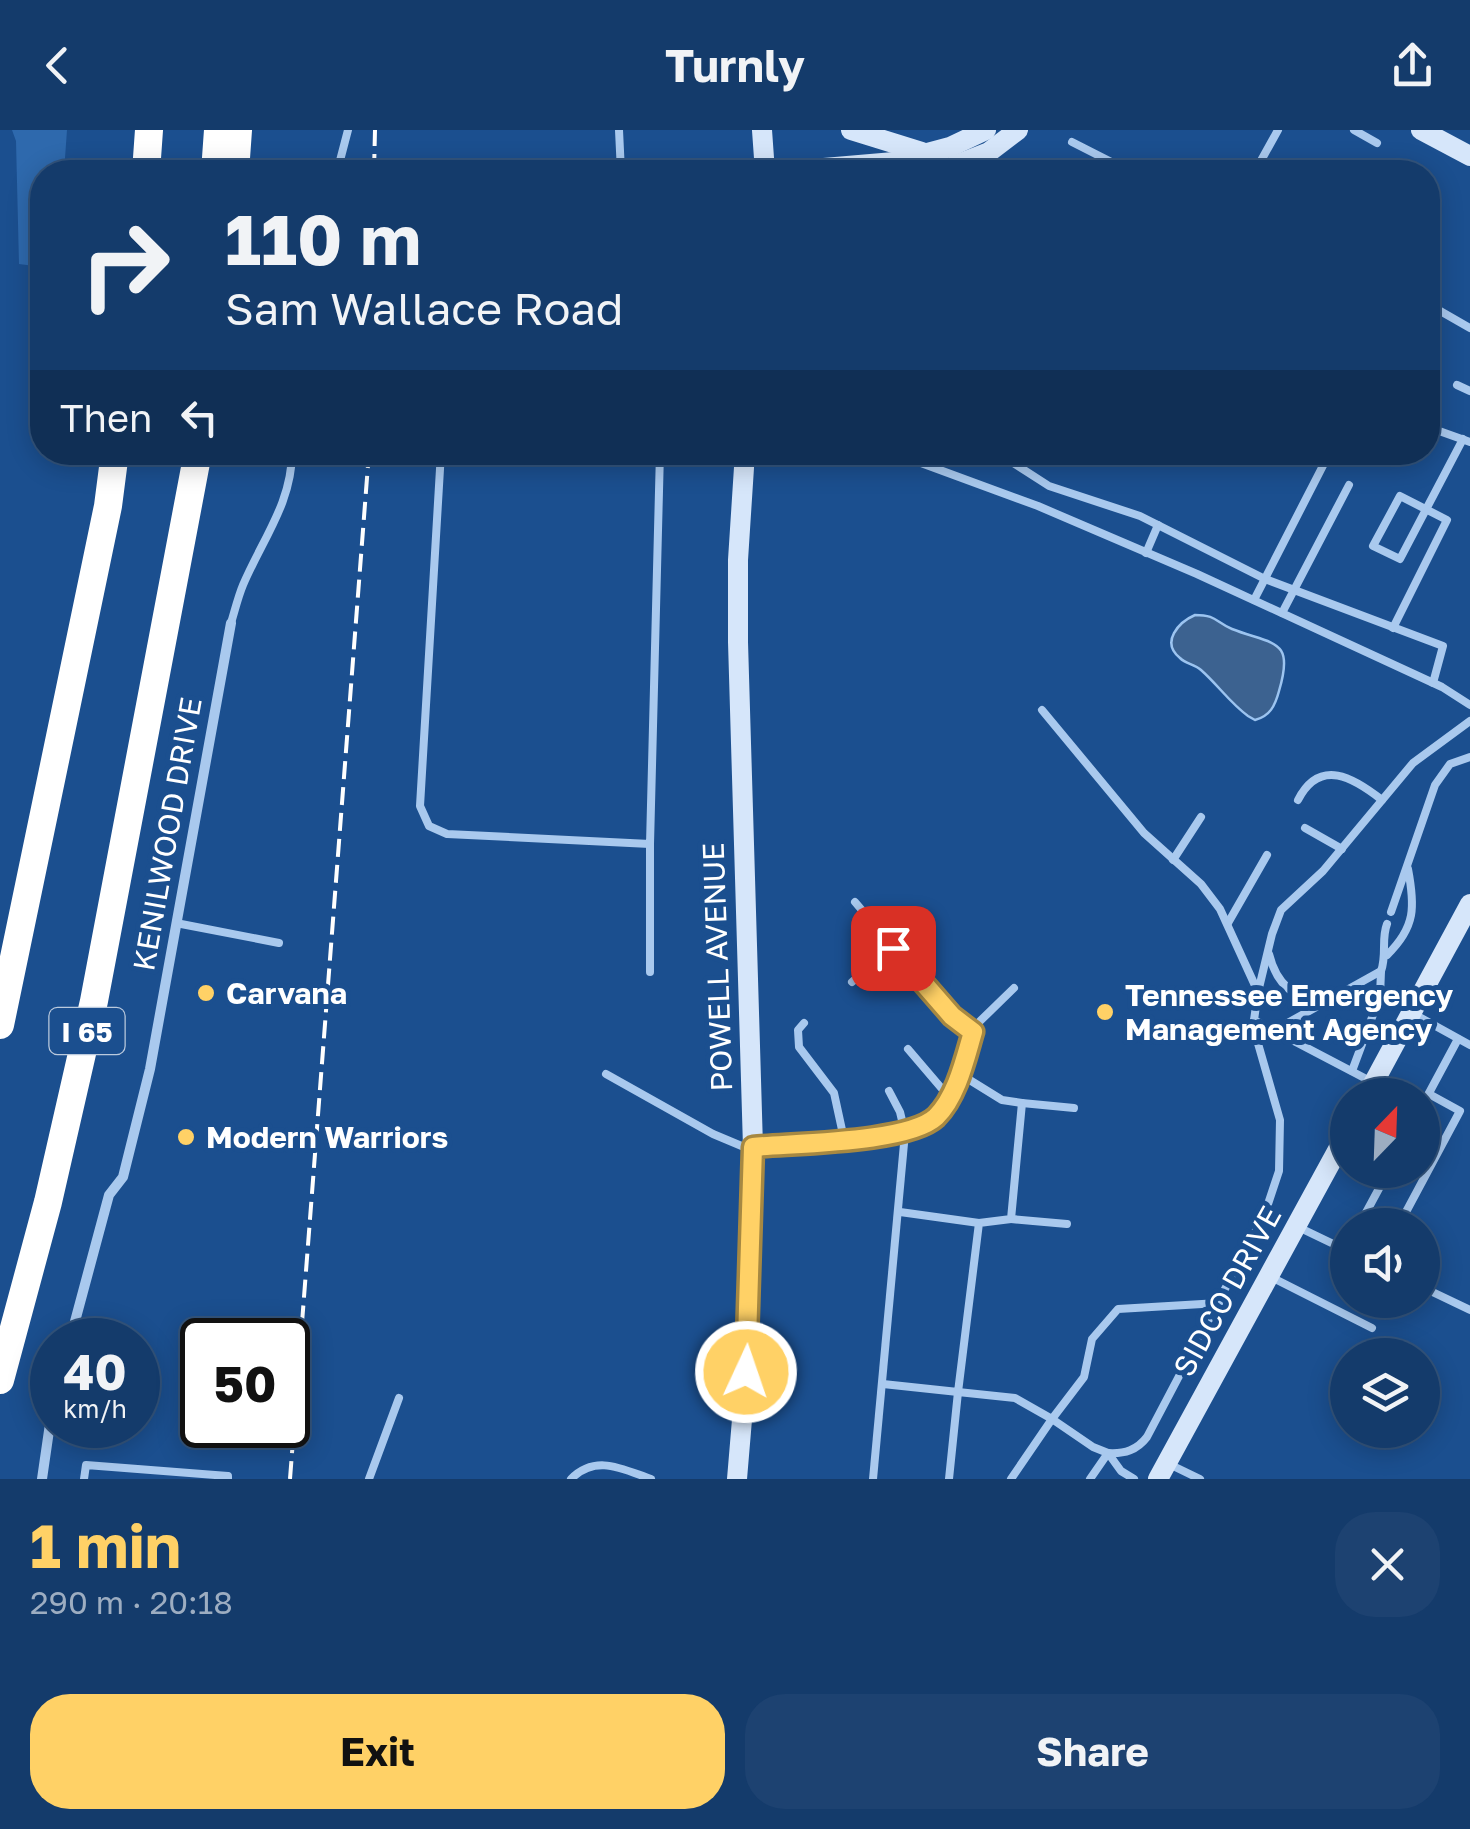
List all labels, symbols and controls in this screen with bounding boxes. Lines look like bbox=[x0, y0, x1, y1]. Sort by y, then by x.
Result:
icon: back bbox=[30, 38, 85, 93]
text: Turnly bbox=[665, 38, 805, 92]
icon: share bbox=[1385, 38, 1440, 93]
text: 110 m bbox=[225, 196, 421, 280]
icon: right bbox=[60, 200, 190, 330]
text: Sam Wallace Road bbox=[225, 281, 623, 335]
icon: left bbox=[172, 390, 227, 445]
text: Then bbox=[60, 395, 152, 440]
street label: KENILWOOD DRIVE bbox=[125, 694, 209, 974]
street label: POWELL AVENUE bbox=[695, 842, 739, 1092]
pin bbox=[851, 906, 936, 991]
icon: arrive bbox=[866, 921, 921, 976]
place label: Carvana bbox=[226, 975, 347, 1011]
place label: Tennessee Emergency Management Agency bbox=[1125, 977, 1453, 1047]
marker: Carvana bbox=[195, 982, 217, 1004]
marker: Tennessee Emergency Management Agency bbox=[1094, 1001, 1116, 1023]
road number: I 65 bbox=[49, 1008, 124, 1054]
north arrow bbox=[1330, 1078, 1440, 1188]
map controls bbox=[1330, 1078, 1440, 1448]
place label: Modern Warriors bbox=[206, 1119, 448, 1155]
marker: Modern Warriors bbox=[175, 1126, 197, 1148]
street label: SIDCO DRIVE bbox=[1165, 1200, 1289, 1382]
button: sound bbox=[1330, 1208, 1440, 1318]
speed limit sign: 50 bbox=[180, 1318, 310, 1448]
position arrow bbox=[694, 1320, 798, 1424]
button: layers bbox=[1330, 1338, 1440, 1448]
text: 40 bbox=[63, 1341, 127, 1401]
text: km/h bbox=[63, 1393, 127, 1424]
text: 1 min bbox=[30, 1509, 181, 1581]
button: close bbox=[1335, 1512, 1440, 1617]
text: 290 m · 20:18 bbox=[30, 1583, 233, 1621]
button: Exit bbox=[30, 1694, 725, 1809]
button: Share bbox=[745, 1694, 1440, 1809]

